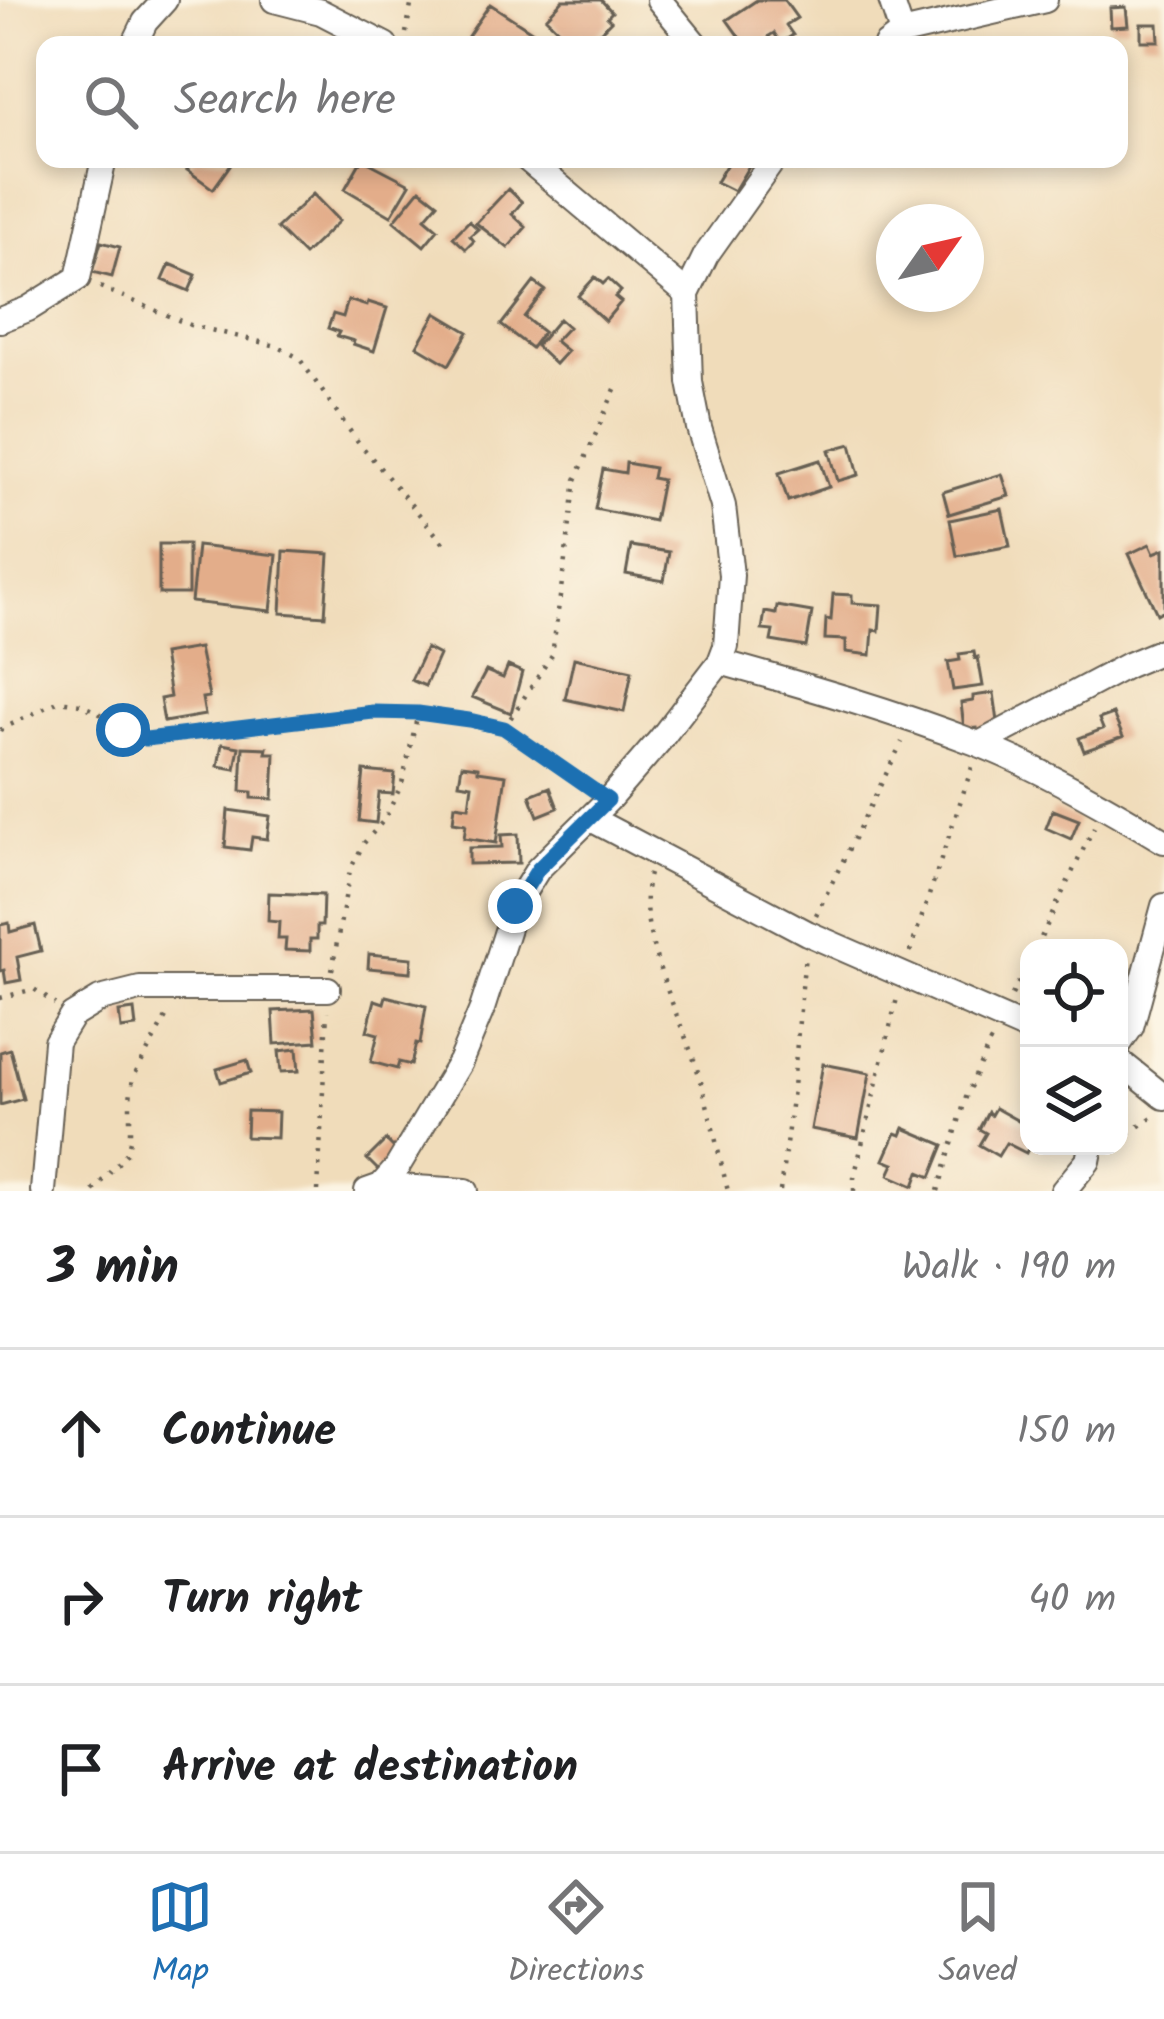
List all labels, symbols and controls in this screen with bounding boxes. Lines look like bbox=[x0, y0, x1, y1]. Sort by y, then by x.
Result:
search box bbox=[36, 36, 1128, 168]
text: Search here bbox=[174, 66, 396, 138]
icon: search bbox=[78, 69, 144, 135]
north arrow bbox=[876, 204, 984, 312]
route start bbox=[96, 703, 150, 757]
route end bbox=[488, 879, 542, 933]
map controls bbox=[1020, 939, 1128, 1155]
button: locate bbox=[1020, 939, 1128, 1047]
button: layers bbox=[1020, 1047, 1128, 1155]
text: 3 min bbox=[48, 1229, 179, 1310]
text: Walk · 190 m bbox=[901, 1238, 1116, 1300]
text: Continue bbox=[162, 1397, 336, 1469]
icon: ahead bbox=[48, 1400, 114, 1466]
text: 150 m bbox=[1017, 1402, 1116, 1464]
text: Turn right bbox=[162, 1565, 362, 1637]
icon: right bbox=[48, 1568, 114, 1634]
text: 40 m bbox=[1028, 1570, 1116, 1632]
text: Arrive at destination bbox=[162, 1733, 578, 1805]
icon: arrive bbox=[48, 1736, 114, 1802]
tab: Map bbox=[147, 1874, 213, 1999]
tab: Directions bbox=[507, 1874, 644, 1999]
tab: Saved bbox=[939, 1874, 1017, 1999]

